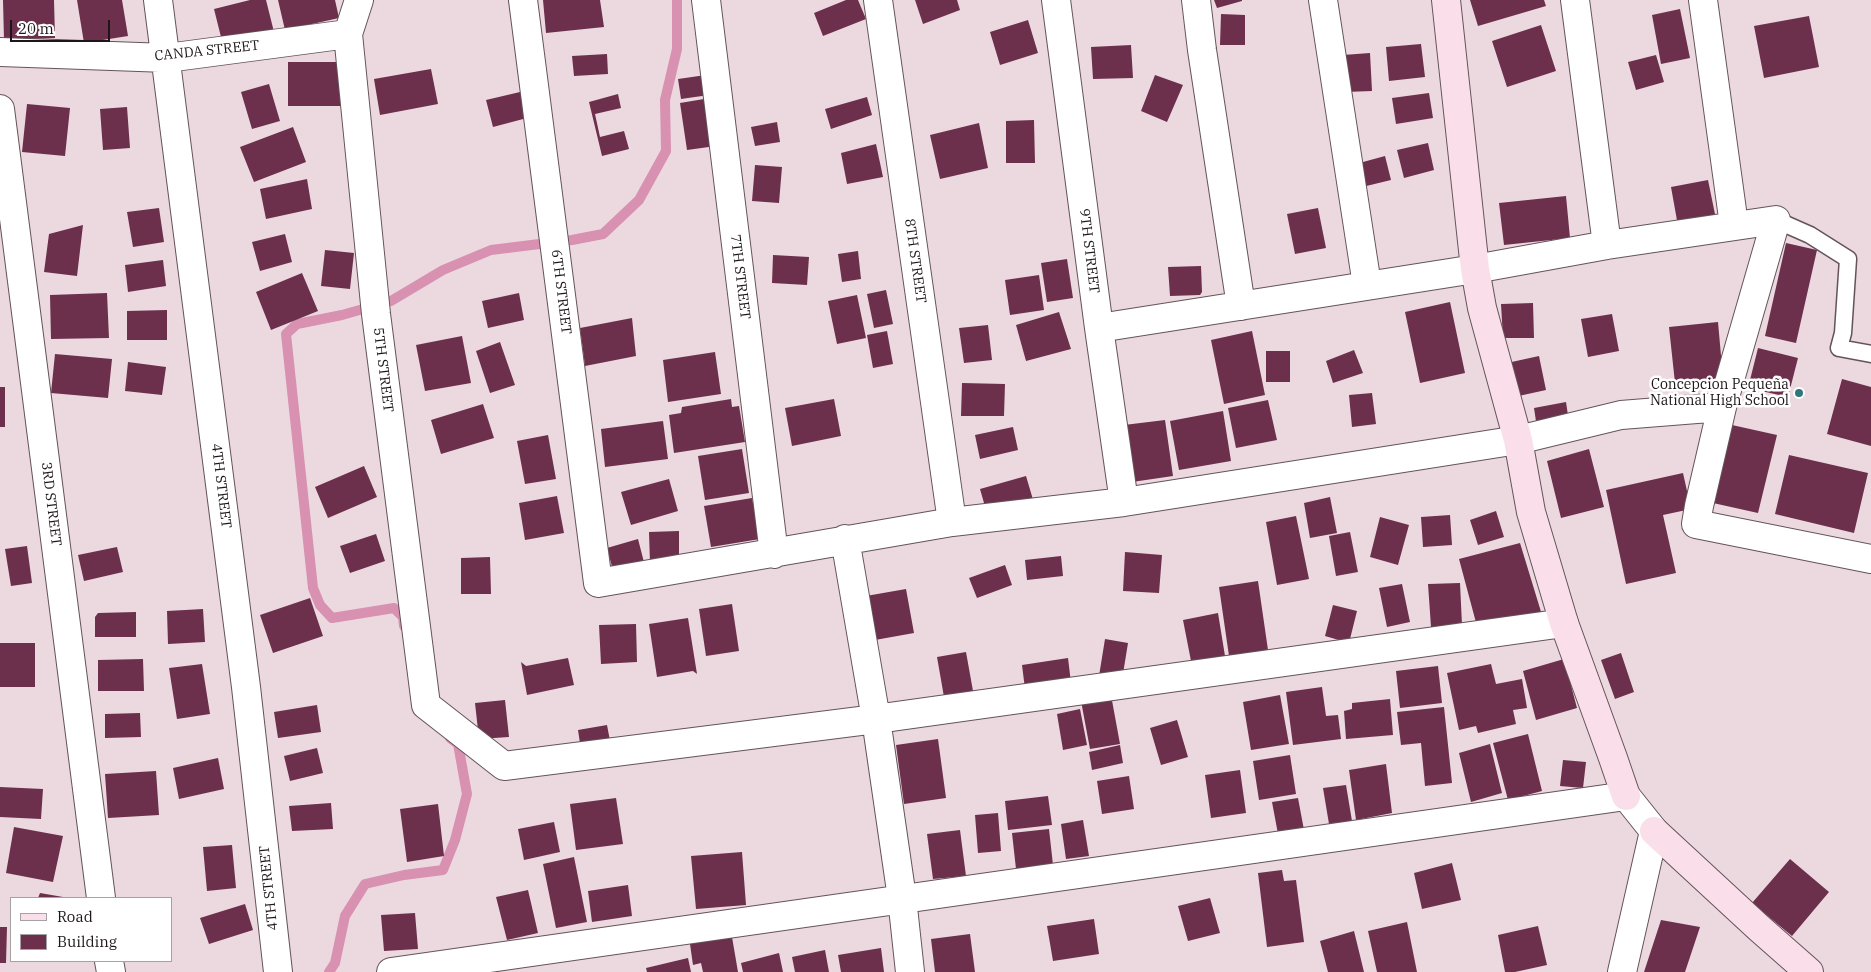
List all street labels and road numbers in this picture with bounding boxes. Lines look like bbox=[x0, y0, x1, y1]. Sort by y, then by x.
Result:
street label: CANDA STREET bbox=[154, 37, 260, 65]
street label: 9TH STREET bbox=[1075, 208, 1103, 294]
street label: 8TH STREET bbox=[901, 218, 929, 304]
street label: 7TH STREET bbox=[726, 234, 754, 320]
street label: 6TH STREET bbox=[547, 249, 575, 335]
street label: 5TH STREET bbox=[369, 327, 397, 413]
street label: 4TH STREET bbox=[207, 443, 235, 529]
street label: 3RD STREET bbox=[38, 461, 64, 547]
street label: 4TH STREET bbox=[256, 845, 282, 931]

